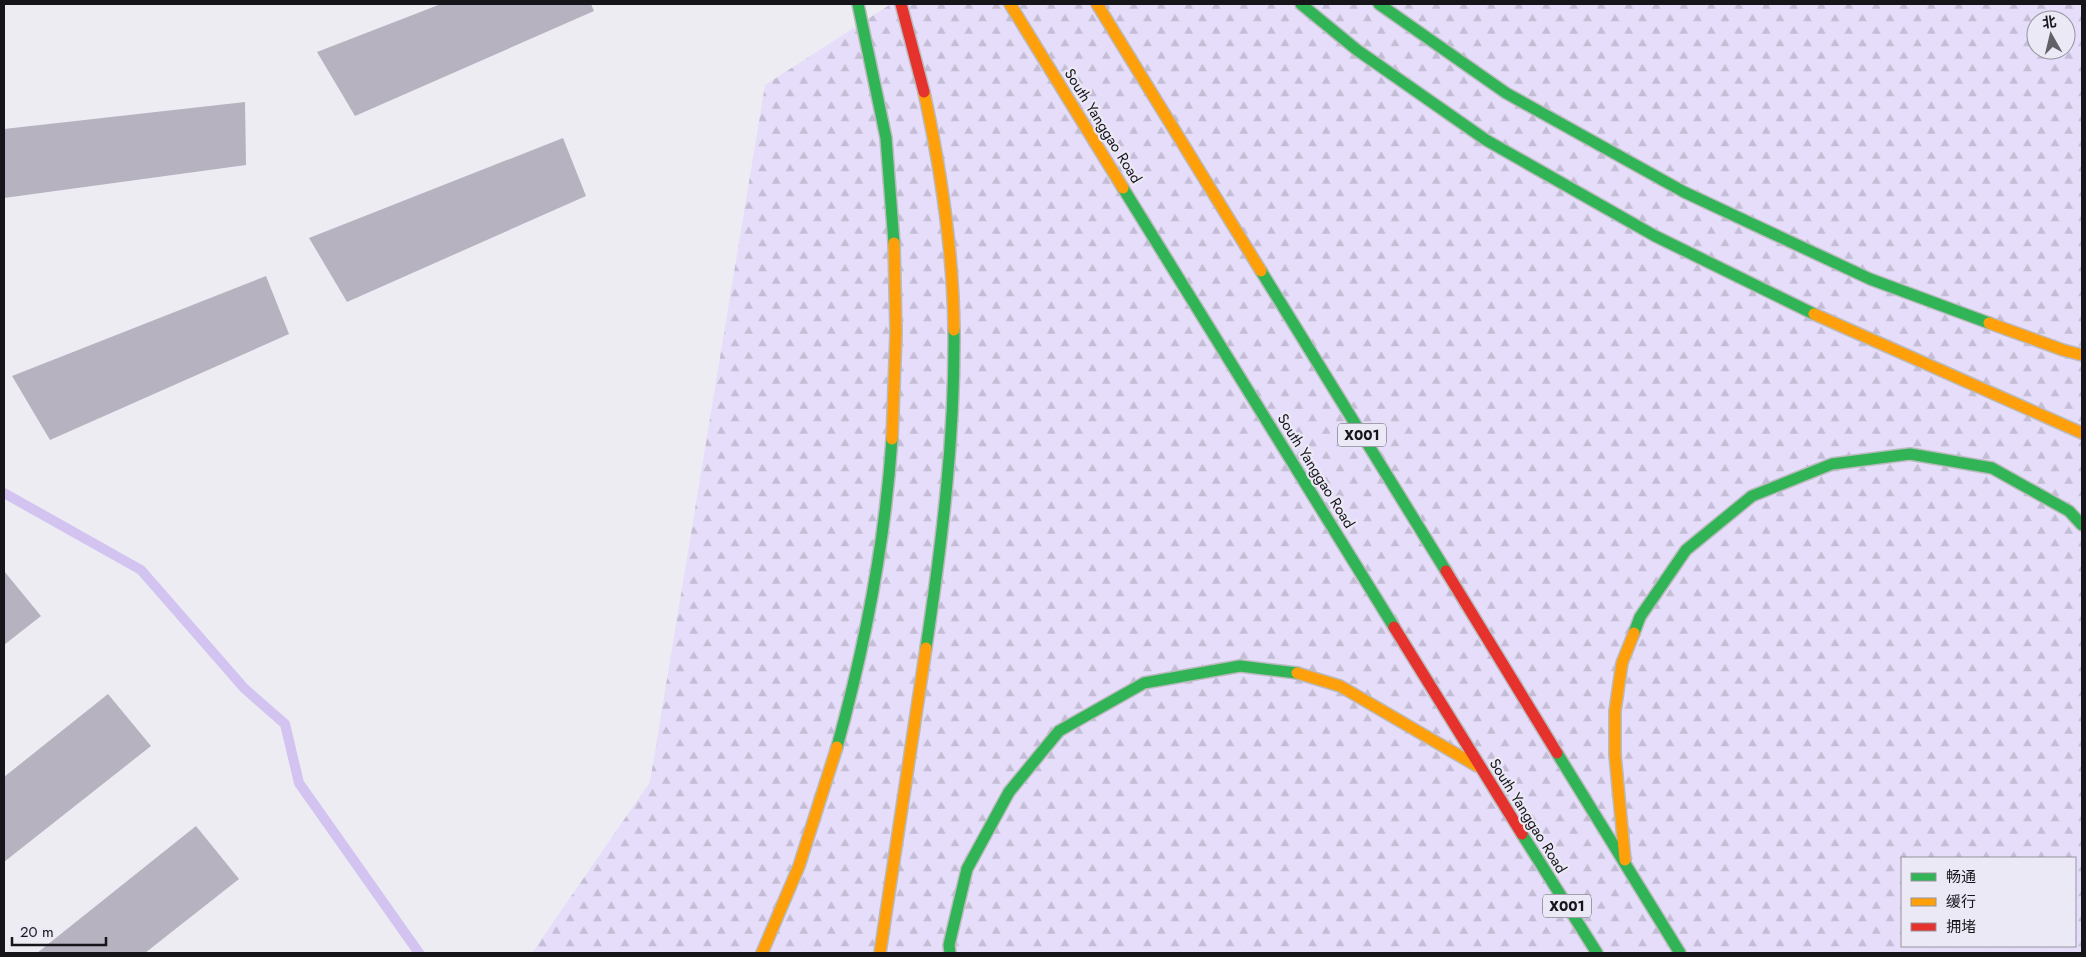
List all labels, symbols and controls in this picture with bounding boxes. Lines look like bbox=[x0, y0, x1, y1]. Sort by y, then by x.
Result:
north arrow bbox=[2026, 10, 2076, 60]
text: 北 bbox=[2041, 11, 2058, 33]
street label: South Yanggao Road bbox=[1059, 64, 1147, 188]
street label: South Yanggao Road bbox=[1272, 409, 1360, 533]
road number: X001 bbox=[1338, 424, 1386, 446]
street label: South Yanggao Road bbox=[1484, 754, 1572, 878]
legend bbox=[1901, 857, 2076, 947]
text: 畅通 bbox=[1946, 866, 1976, 888]
text: 缓行 bbox=[1946, 891, 1976, 913]
road number: X001 bbox=[1543, 894, 1591, 918]
scale bar bbox=[12, 914, 106, 946]
text: 拥堵 bbox=[1946, 916, 1976, 938]
text: 20 m bbox=[20, 921, 54, 943]

